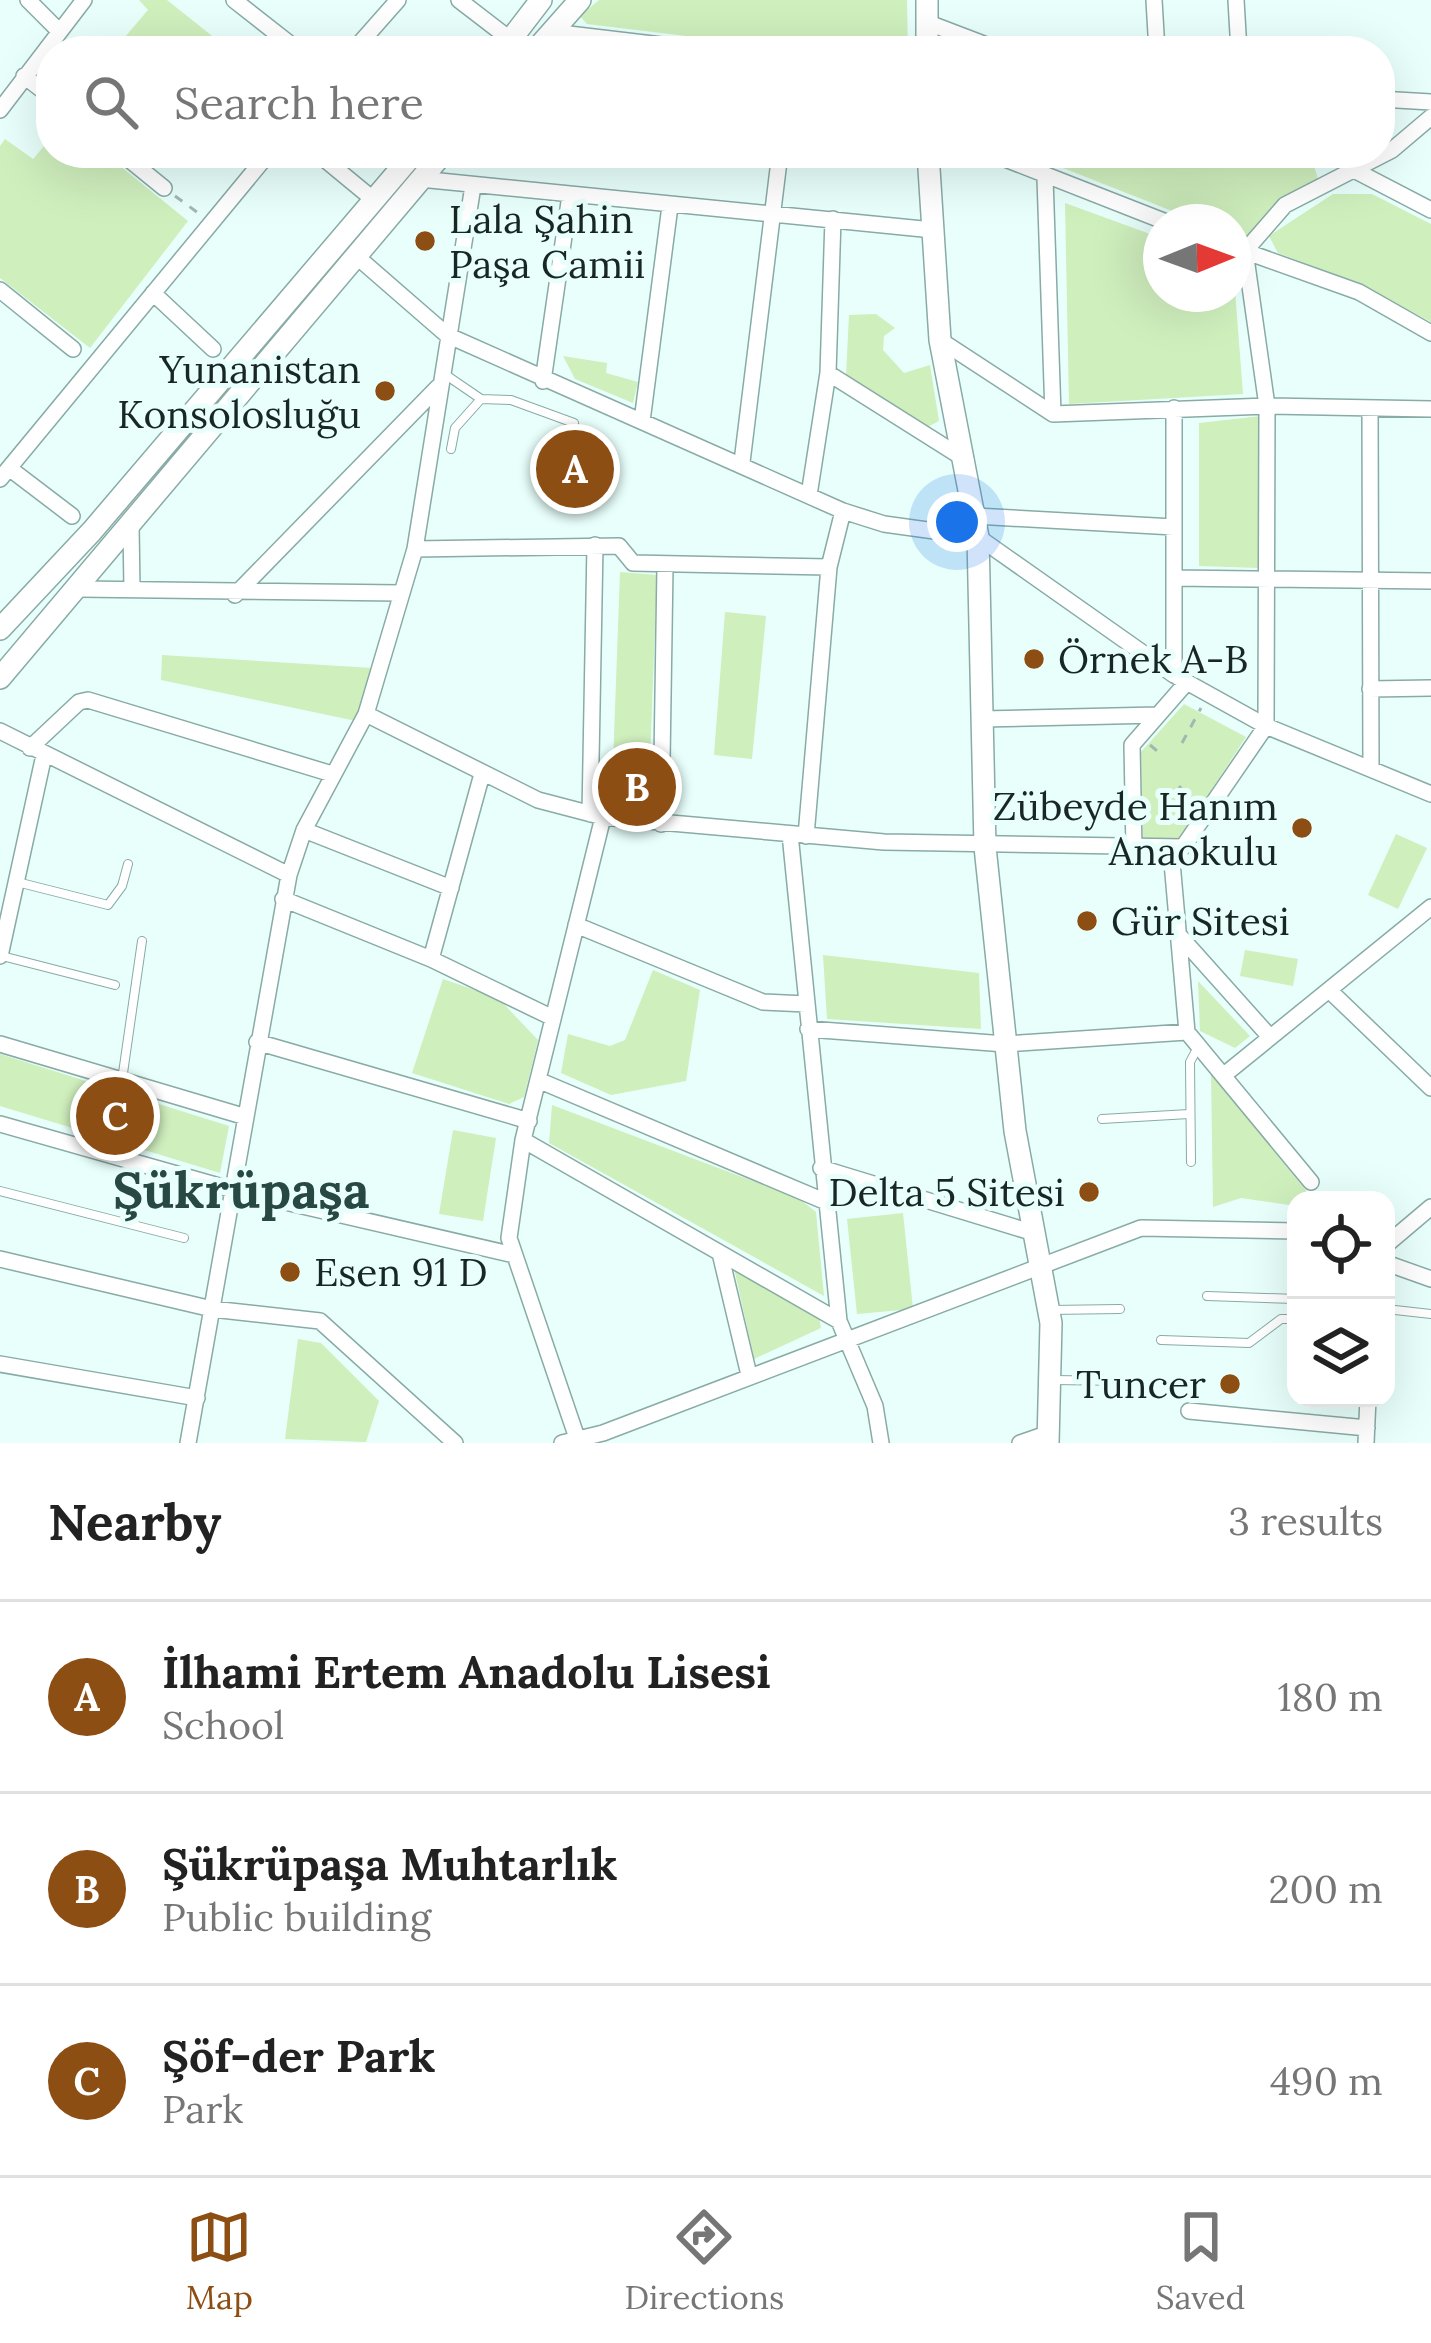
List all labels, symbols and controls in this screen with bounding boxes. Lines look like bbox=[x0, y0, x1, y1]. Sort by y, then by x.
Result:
search box bbox=[36, 36, 1395, 168]
icon: search bbox=[78, 69, 144, 135]
text: Search here bbox=[174, 74, 424, 131]
place label: Lala Şahin Paşa Camii bbox=[449, 194, 645, 289]
north arrow bbox=[1143, 204, 1251, 312]
marker: Lala Şahin Paşa Camii bbox=[412, 228, 438, 254]
place label: Yunanistan Konsolosluğu bbox=[117, 344, 361, 439]
marker: Yunanistan Konsolosluğu bbox=[372, 378, 398, 404]
pin: A bbox=[536, 424, 614, 514]
your location bbox=[927, 492, 987, 552]
place label: Örnek A-B bbox=[1058, 634, 1248, 684]
marker: Örnek A-B bbox=[1021, 646, 1047, 672]
pin: B bbox=[598, 742, 676, 832]
place label: Zübeyde Hanım Anaokulu bbox=[993, 781, 1278, 876]
marker: Zübeyde Hanım Anaokulu bbox=[1289, 815, 1315, 841]
place label: Gür Sitesi bbox=[1111, 896, 1290, 946]
marker: Gür Sitesi bbox=[1074, 908, 1100, 934]
pin: C bbox=[76, 1071, 154, 1161]
district label: Şükrüpaşa bbox=[113, 1157, 369, 1222]
place label: Delta 5 Sitesi bbox=[829, 1167, 1065, 1217]
marker: Delta 5 Sitesi bbox=[1076, 1179, 1102, 1205]
map controls bbox=[1287, 1191, 1395, 1407]
button: locate bbox=[1287, 1191, 1395, 1299]
place label: Esen 91 D bbox=[314, 1247, 487, 1297]
marker: Esen 91 D bbox=[277, 1259, 303, 1285]
button: layers bbox=[1287, 1299, 1395, 1407]
place label: Tuncer bbox=[1076, 1359, 1206, 1409]
marker: Tuncer bbox=[1217, 1371, 1243, 1397]
text: Nearby bbox=[48, 1489, 221, 1554]
text: 3 results bbox=[1228, 1496, 1383, 1546]
text: İlhami Ertem Anadolu Lisesi bbox=[162, 1643, 771, 1700]
text: A bbox=[74, 1672, 100, 1722]
text: 180 m bbox=[1278, 1672, 1383, 1722]
text: School bbox=[162, 1700, 284, 1750]
text: Şükrüpaşa Muhtarlık bbox=[162, 1835, 617, 1892]
text: B bbox=[74, 1864, 100, 1914]
text: 200 m bbox=[1268, 1864, 1383, 1914]
text: Public building bbox=[162, 1892, 431, 1942]
text: Şöf-der Park bbox=[162, 2027, 436, 2084]
text: C bbox=[74, 2056, 100, 2106]
text: 490 m bbox=[1270, 2056, 1383, 2106]
text: Park bbox=[162, 2084, 243, 2134]
tab: Map bbox=[186, 2204, 253, 2318]
tab: Directions bbox=[625, 2204, 784, 2318]
tab: Saved bbox=[1156, 2204, 1245, 2318]

